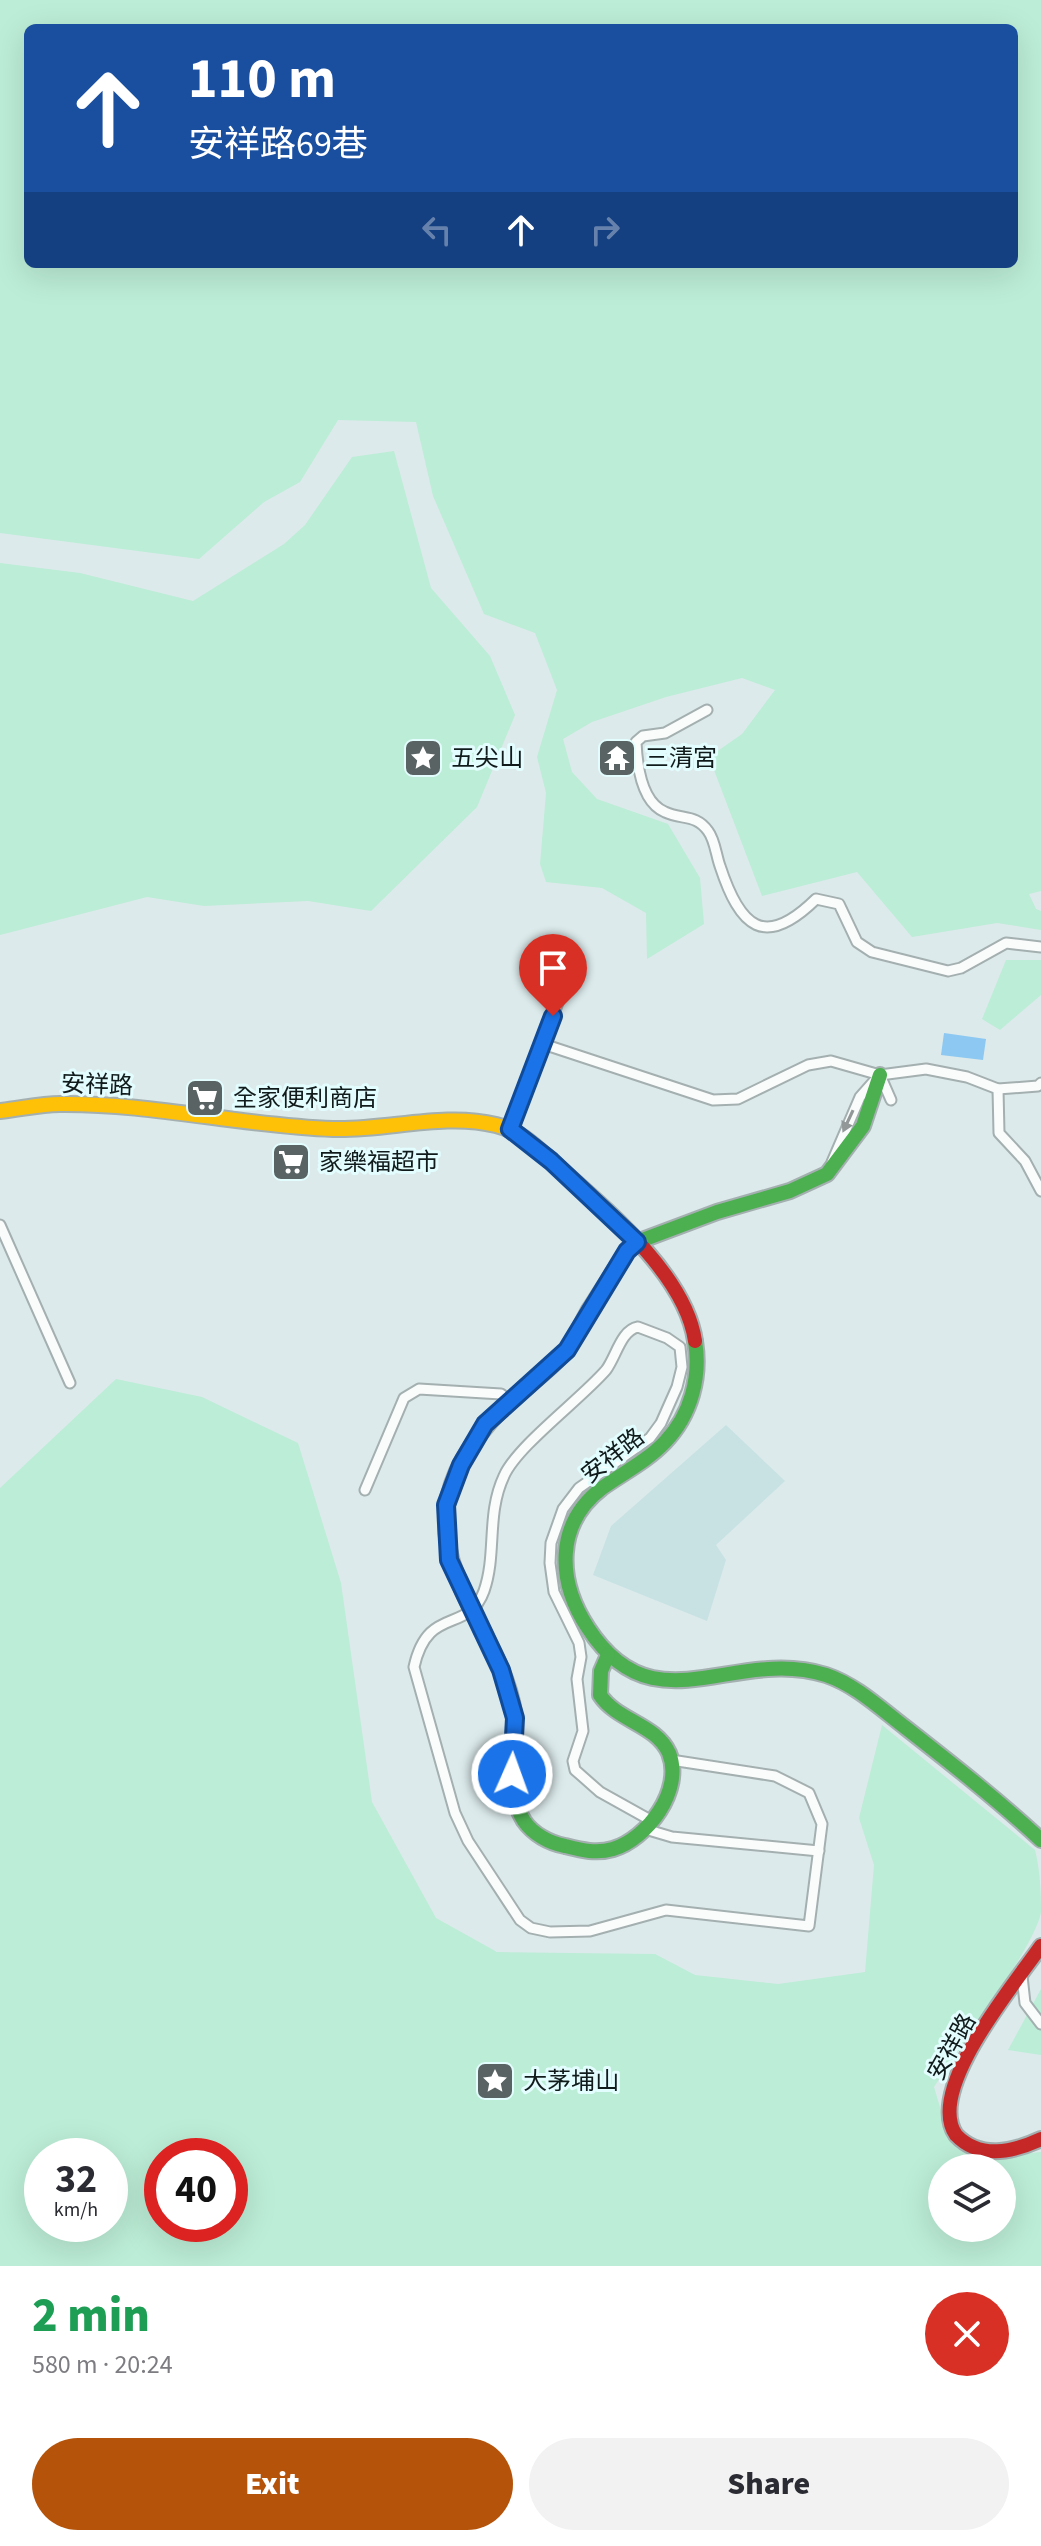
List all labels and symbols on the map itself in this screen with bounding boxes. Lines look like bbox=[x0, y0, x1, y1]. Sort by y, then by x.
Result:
place icon: 五尖山 bbox=[402, 737, 444, 779]
temple icon: 三清宮 bbox=[596, 737, 638, 779]
place label: 五尖山 bbox=[451, 741, 523, 776]
place label: 三清宮 bbox=[645, 741, 717, 776]
pin bbox=[519, 934, 587, 1016]
street label: 安祥路 bbox=[60, 1066, 134, 1104]
supermarket icon: 全家便利商店 bbox=[184, 1077, 226, 1119]
place label: 全家便利商店 bbox=[233, 1081, 377, 1116]
one-way arrow bbox=[841, 1110, 855, 1133]
supermarket icon: 家樂福超市 bbox=[270, 1141, 312, 1183]
place label: 家樂福超市 bbox=[319, 1145, 439, 1180]
street label: 安祥路 bbox=[574, 1420, 652, 1492]
position arrow bbox=[470, 1732, 554, 1816]
street label: 安祥路 bbox=[919, 2007, 985, 2087]
place icon: 大茅埔山 bbox=[474, 2060, 516, 2102]
place label: 大茅埔山 bbox=[523, 2064, 619, 2099]
speed limit sign: 40 bbox=[144, 2138, 248, 2242]

